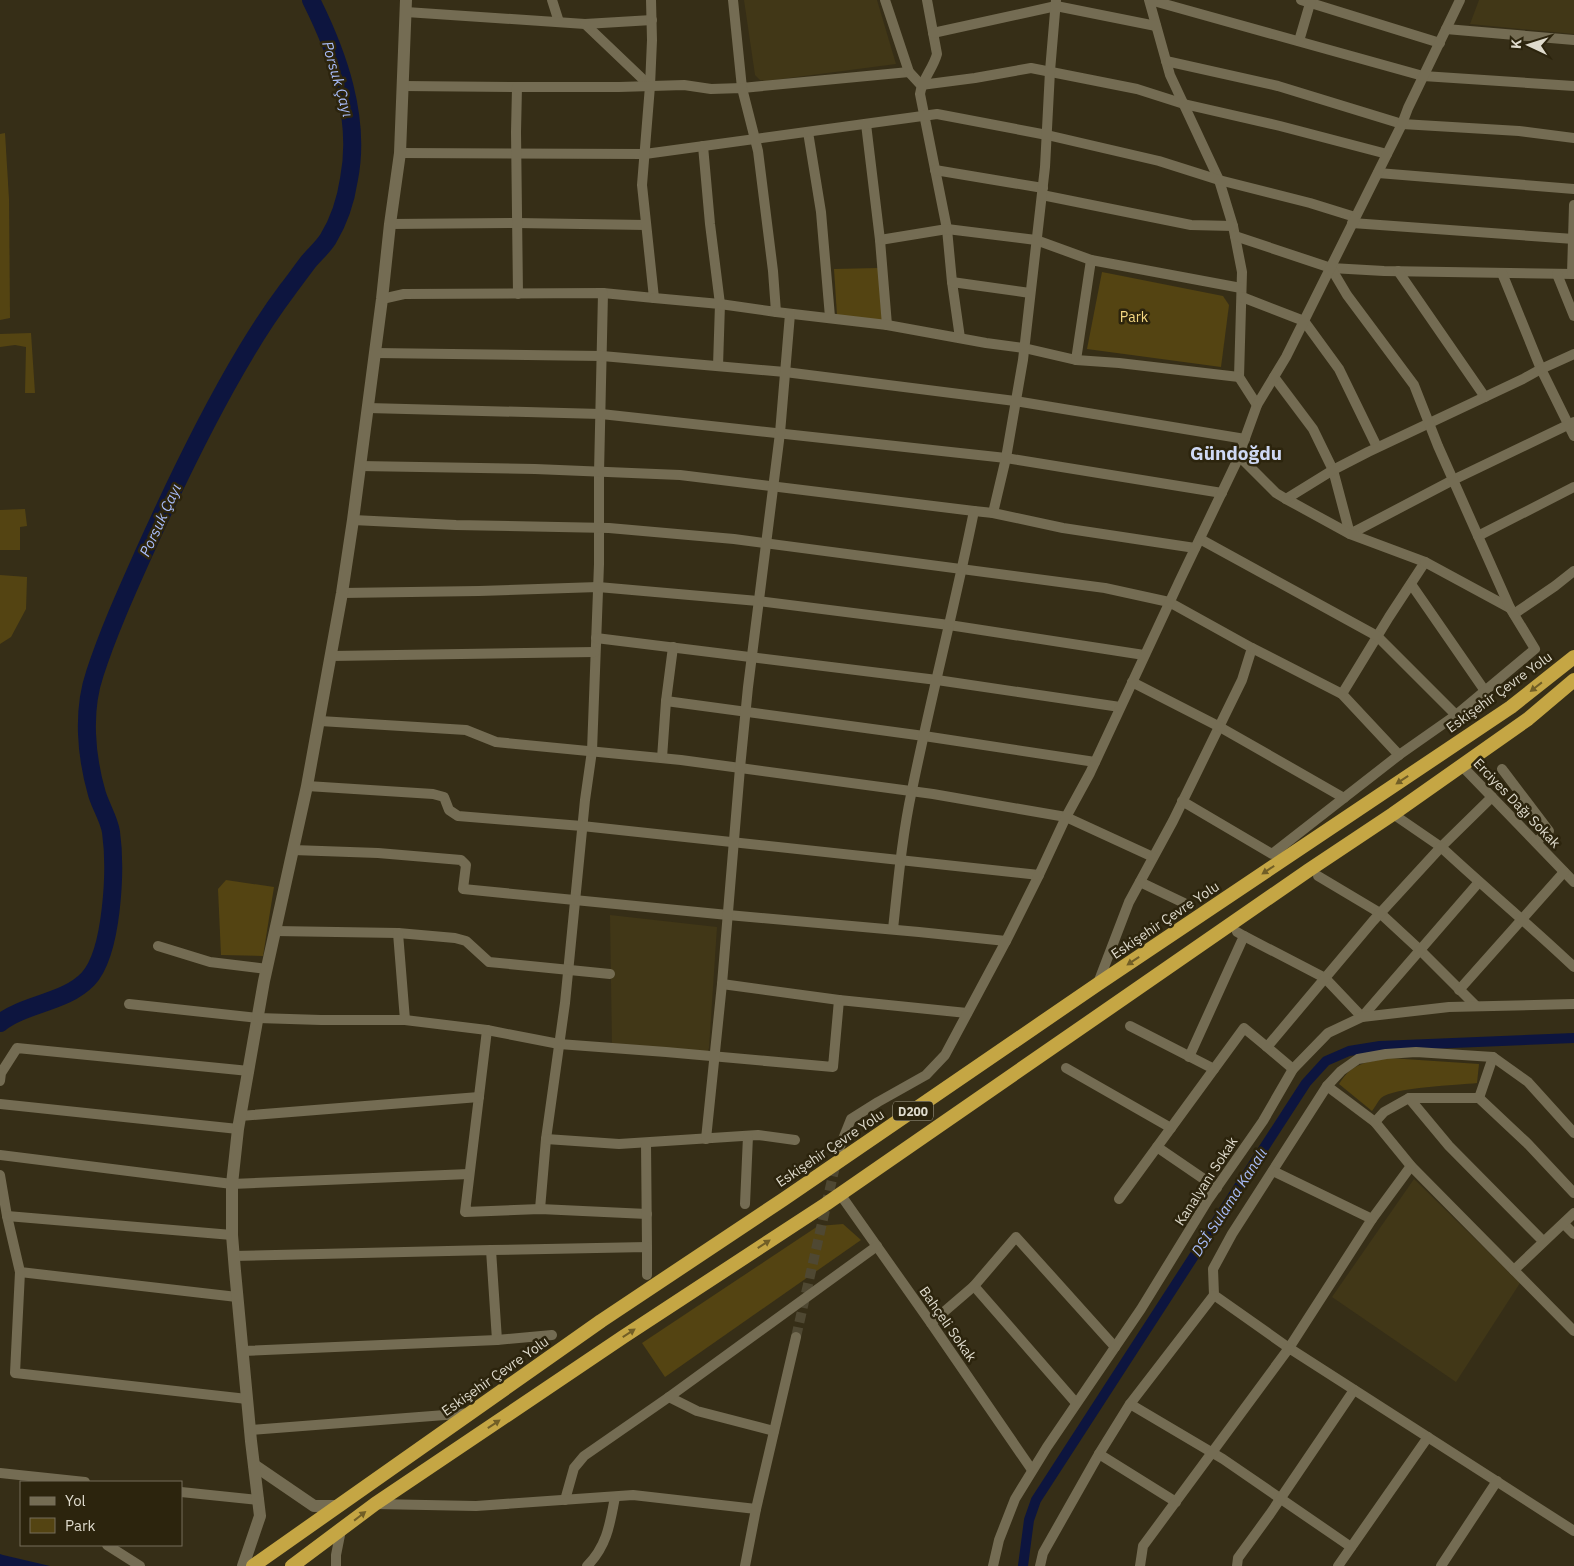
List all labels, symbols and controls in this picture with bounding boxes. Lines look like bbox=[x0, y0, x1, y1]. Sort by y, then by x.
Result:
north arrow bbox=[1504, 20, 1554, 70]
text: K bbox=[1507, 38, 1525, 50]
water label: Porsuk Çayı bbox=[318, 39, 358, 119]
park label: Park bbox=[1120, 308, 1149, 326]
district label: Gündoğdu bbox=[1190, 441, 1282, 465]
water label: Porsuk Çayı bbox=[135, 481, 185, 559]
street label: Eskişehir Çevre Yolu bbox=[1442, 647, 1556, 737]
one-way arrow bbox=[1529, 682, 1543, 692]
street label: Erciyes Dağı Sokak bbox=[1470, 754, 1565, 852]
one-way arrow bbox=[1396, 775, 1409, 785]
one-way arrow bbox=[1261, 865, 1274, 875]
street label: Eskişehir Çevre Yolu bbox=[1107, 877, 1223, 963]
one-way arrow bbox=[1126, 956, 1139, 966]
road number: D200 bbox=[893, 1102, 933, 1120]
street label: Eskişehir Çevre Yolu bbox=[772, 1105, 888, 1191]
street label: Kanalyanı Sokak bbox=[1171, 1133, 1242, 1229]
water label: DSİ Sulama Kanalı bbox=[1187, 1144, 1271, 1260]
one-way arrow bbox=[757, 1239, 771, 1249]
street label: Bahçeli Sokak bbox=[915, 1283, 981, 1366]
one-way arrow bbox=[622, 1329, 635, 1338]
street label: Eskişehir Çevre Yolu bbox=[438, 1332, 552, 1420]
one-way arrow bbox=[487, 1419, 500, 1429]
legend bbox=[20, 1481, 182, 1546]
text: Yol bbox=[65, 1491, 86, 1510]
one-way arrow bbox=[353, 1511, 367, 1521]
text: Park bbox=[65, 1516, 95, 1535]

